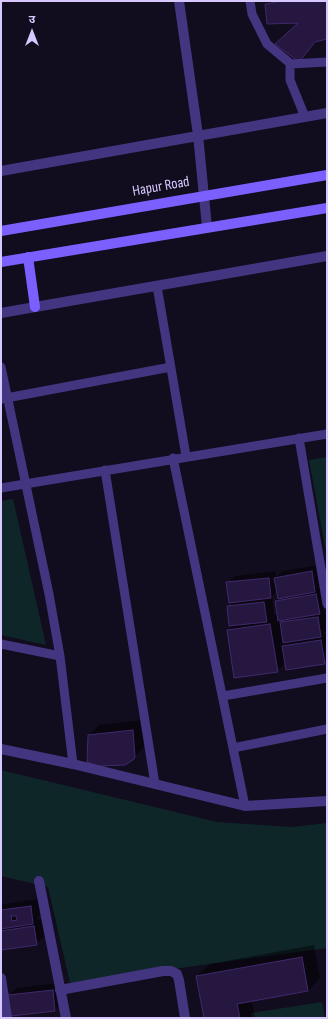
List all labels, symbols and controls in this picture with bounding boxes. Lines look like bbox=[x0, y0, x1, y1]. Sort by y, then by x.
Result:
north arrow bbox=[12, 12, 52, 52]
text: उ bbox=[29, 13, 35, 26]
street label: Hapur Road bbox=[131, 173, 191, 201]

